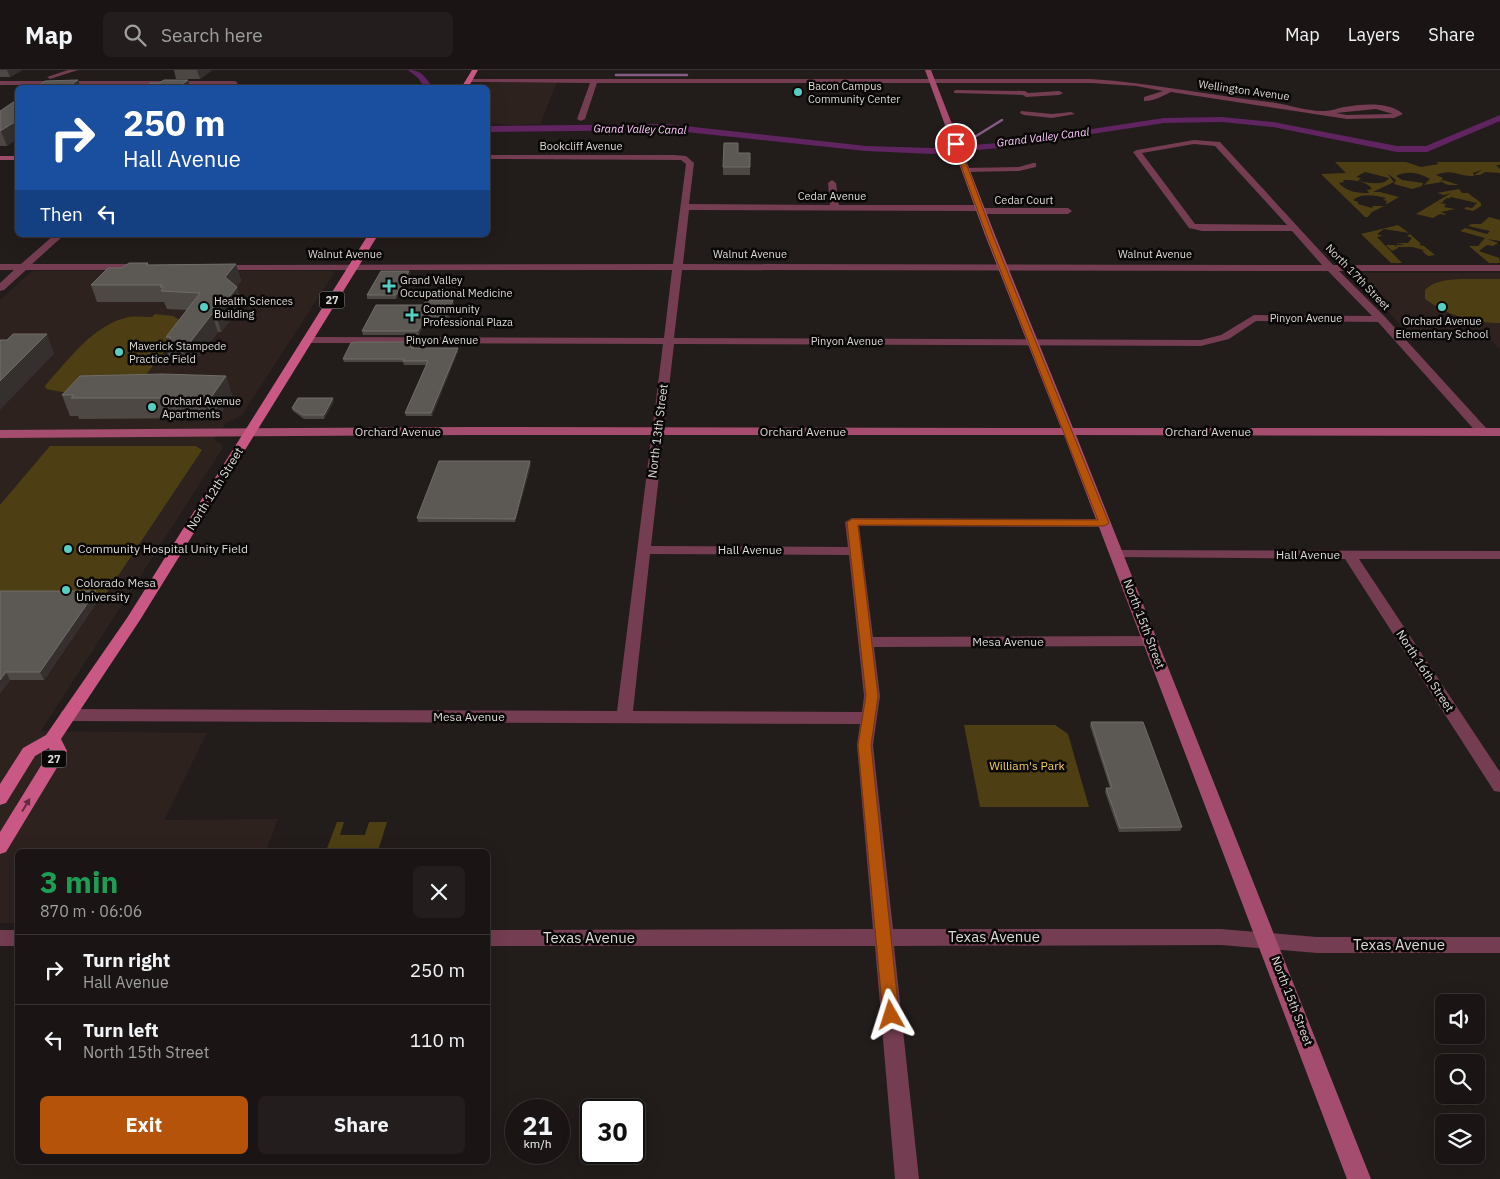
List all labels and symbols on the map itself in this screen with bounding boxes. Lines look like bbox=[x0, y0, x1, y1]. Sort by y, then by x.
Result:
street label: Wellington Avenue bbox=[1197, 77, 1291, 103]
place label: Bacon Campus Community Center bbox=[808, 79, 900, 106]
marker: Bacon Campus Community Center bbox=[792, 86, 804, 98]
water label: Grand Valley Canal bbox=[593, 121, 687, 137]
pin bbox=[935, 123, 977, 165]
water label: Grand Valley Canal bbox=[996, 124, 1090, 150]
street label: Bookcliff Avenue bbox=[540, 139, 622, 153]
street label: Cedar Avenue bbox=[798, 189, 866, 203]
street label: Cedar Court bbox=[995, 193, 1054, 207]
street label: North 17th Street bbox=[1323, 241, 1393, 313]
street label: Walnut Avenue bbox=[308, 247, 382, 261]
street label: Walnut Avenue bbox=[713, 247, 787, 261]
street label: Walnut Avenue bbox=[1118, 247, 1192, 261]
place label: Grand Valley Occupational Medicine bbox=[400, 273, 512, 300]
marker: Grand Valley Occupational Medicine bbox=[382, 279, 396, 293]
road number: 27 bbox=[320, 292, 344, 308]
place label: Health Sciences Building bbox=[214, 294, 293, 321]
marker: Health Sciences Building bbox=[198, 301, 210, 313]
marker: Orchard Avenue Elementary School bbox=[1436, 301, 1448, 313]
place label: Community Professional Plaza bbox=[423, 302, 513, 329]
marker: Community Professional Plaza bbox=[405, 308, 419, 322]
street label: Pinyon Avenue bbox=[1270, 311, 1342, 325]
place label: Orchard Avenue Elementary School bbox=[1396, 314, 1488, 341]
street label: Pinyon Avenue bbox=[406, 333, 478, 347]
street label: Pinyon Avenue bbox=[811, 334, 883, 348]
place label: Maverick Stampede Practice Field bbox=[129, 339, 226, 366]
marker: Maverick Stampede Practice Field bbox=[113, 346, 125, 358]
street label: North 13th Street bbox=[644, 383, 671, 479]
place label: Orchard Avenue Apartments bbox=[162, 394, 241, 421]
marker: Orchard Avenue Apartments bbox=[146, 401, 158, 413]
street label: Orchard Avenue bbox=[355, 424, 442, 439]
street label: Orchard Avenue bbox=[760, 424, 847, 439]
street label: Orchard Avenue bbox=[1165, 424, 1252, 439]
street label: North 12th Street bbox=[183, 445, 246, 533]
place label: Community Hospital Unity Field bbox=[78, 541, 248, 556]
street label: Hall Avenue bbox=[718, 542, 783, 557]
marker: Community Hospital Unity Field bbox=[62, 543, 74, 555]
street label: Hall Avenue bbox=[1276, 547, 1341, 562]
place label: Colorado Mesa University bbox=[76, 575, 157, 604]
street label: North 15th Street bbox=[1120, 577, 1168, 671]
marker: Colorado Mesa University bbox=[60, 584, 72, 596]
street label: North 16th Street bbox=[1393, 627, 1457, 715]
street label: Mesa Avenue bbox=[972, 634, 1044, 649]
street label: Mesa Avenue bbox=[433, 709, 505, 724]
road number: 27 bbox=[42, 751, 66, 768]
park label: William's Park bbox=[989, 758, 1066, 773]
one-way arrow bbox=[21, 799, 30, 812]
street label: Texas Avenue bbox=[948, 927, 1040, 946]
street label: Texas Avenue bbox=[543, 928, 635, 947]
street label: Texas Avenue bbox=[1353, 935, 1445, 954]
street label: North 15th Street bbox=[1268, 954, 1316, 1048]
position arrow bbox=[864, 988, 916, 1040]
speed limit sign: 30 bbox=[580, 1099, 645, 1164]

